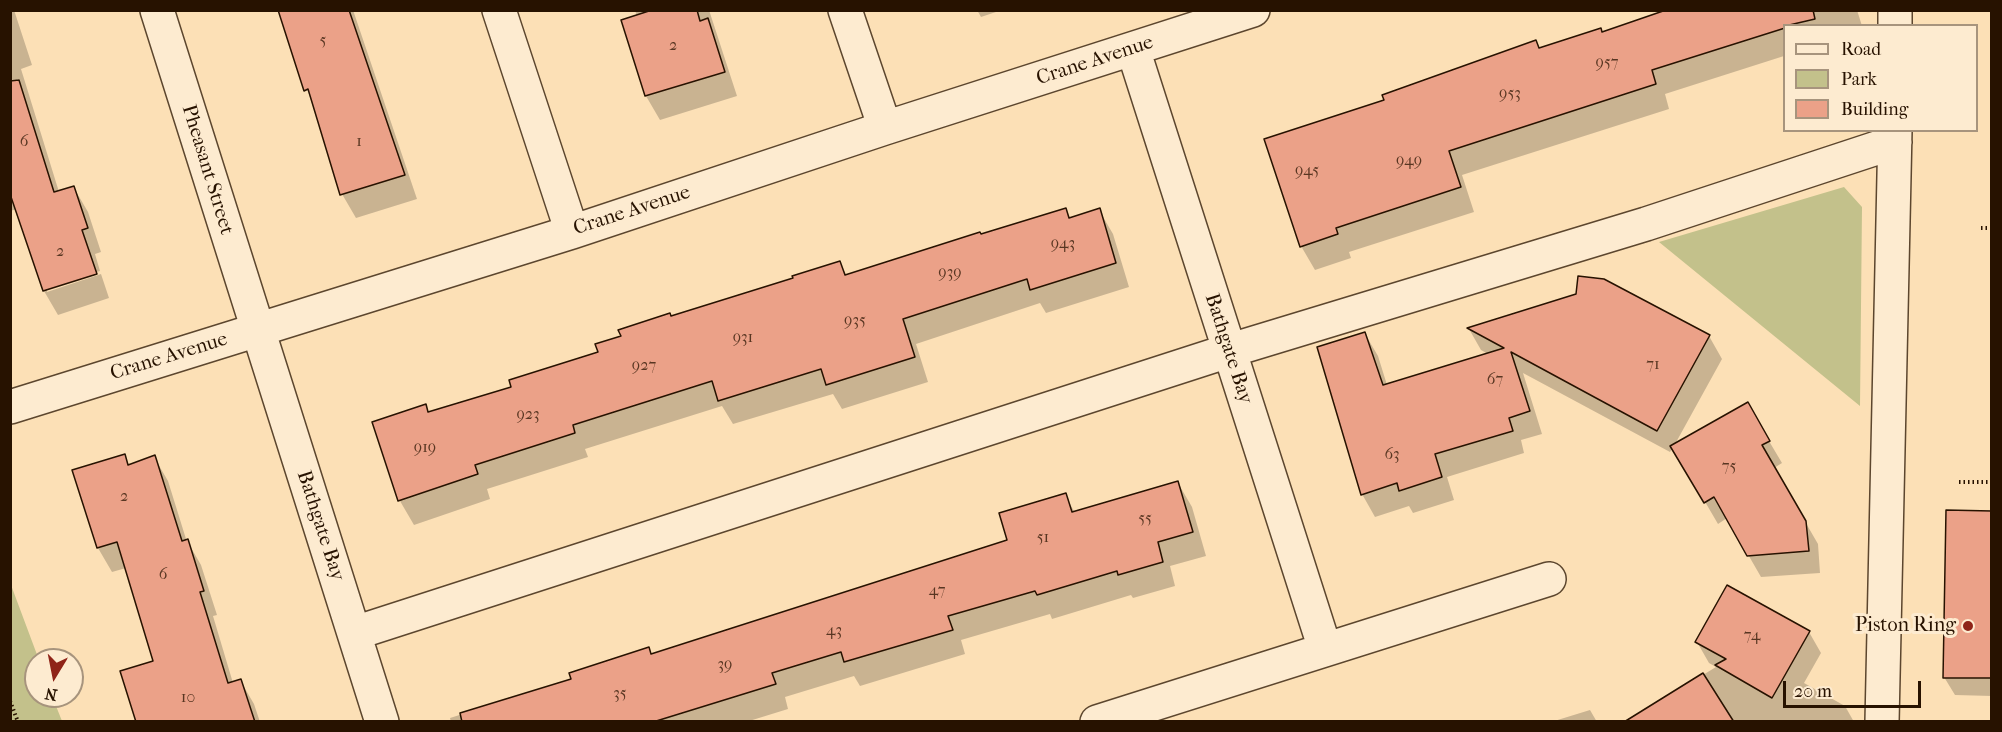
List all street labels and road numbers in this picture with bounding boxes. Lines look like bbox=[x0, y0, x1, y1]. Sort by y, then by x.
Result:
street label: Crane Avenue bbox=[1034, 31, 1156, 91]
street label: Pheasant Street bbox=[176, 102, 238, 238]
street label: Crane Avenue bbox=[571, 181, 693, 241]
street label: Bathgate Bay bbox=[1199, 291, 1257, 407]
street label: Crane Avenue bbox=[107, 328, 231, 386]
street label: Bathgate Bay bbox=[291, 468, 349, 584]

